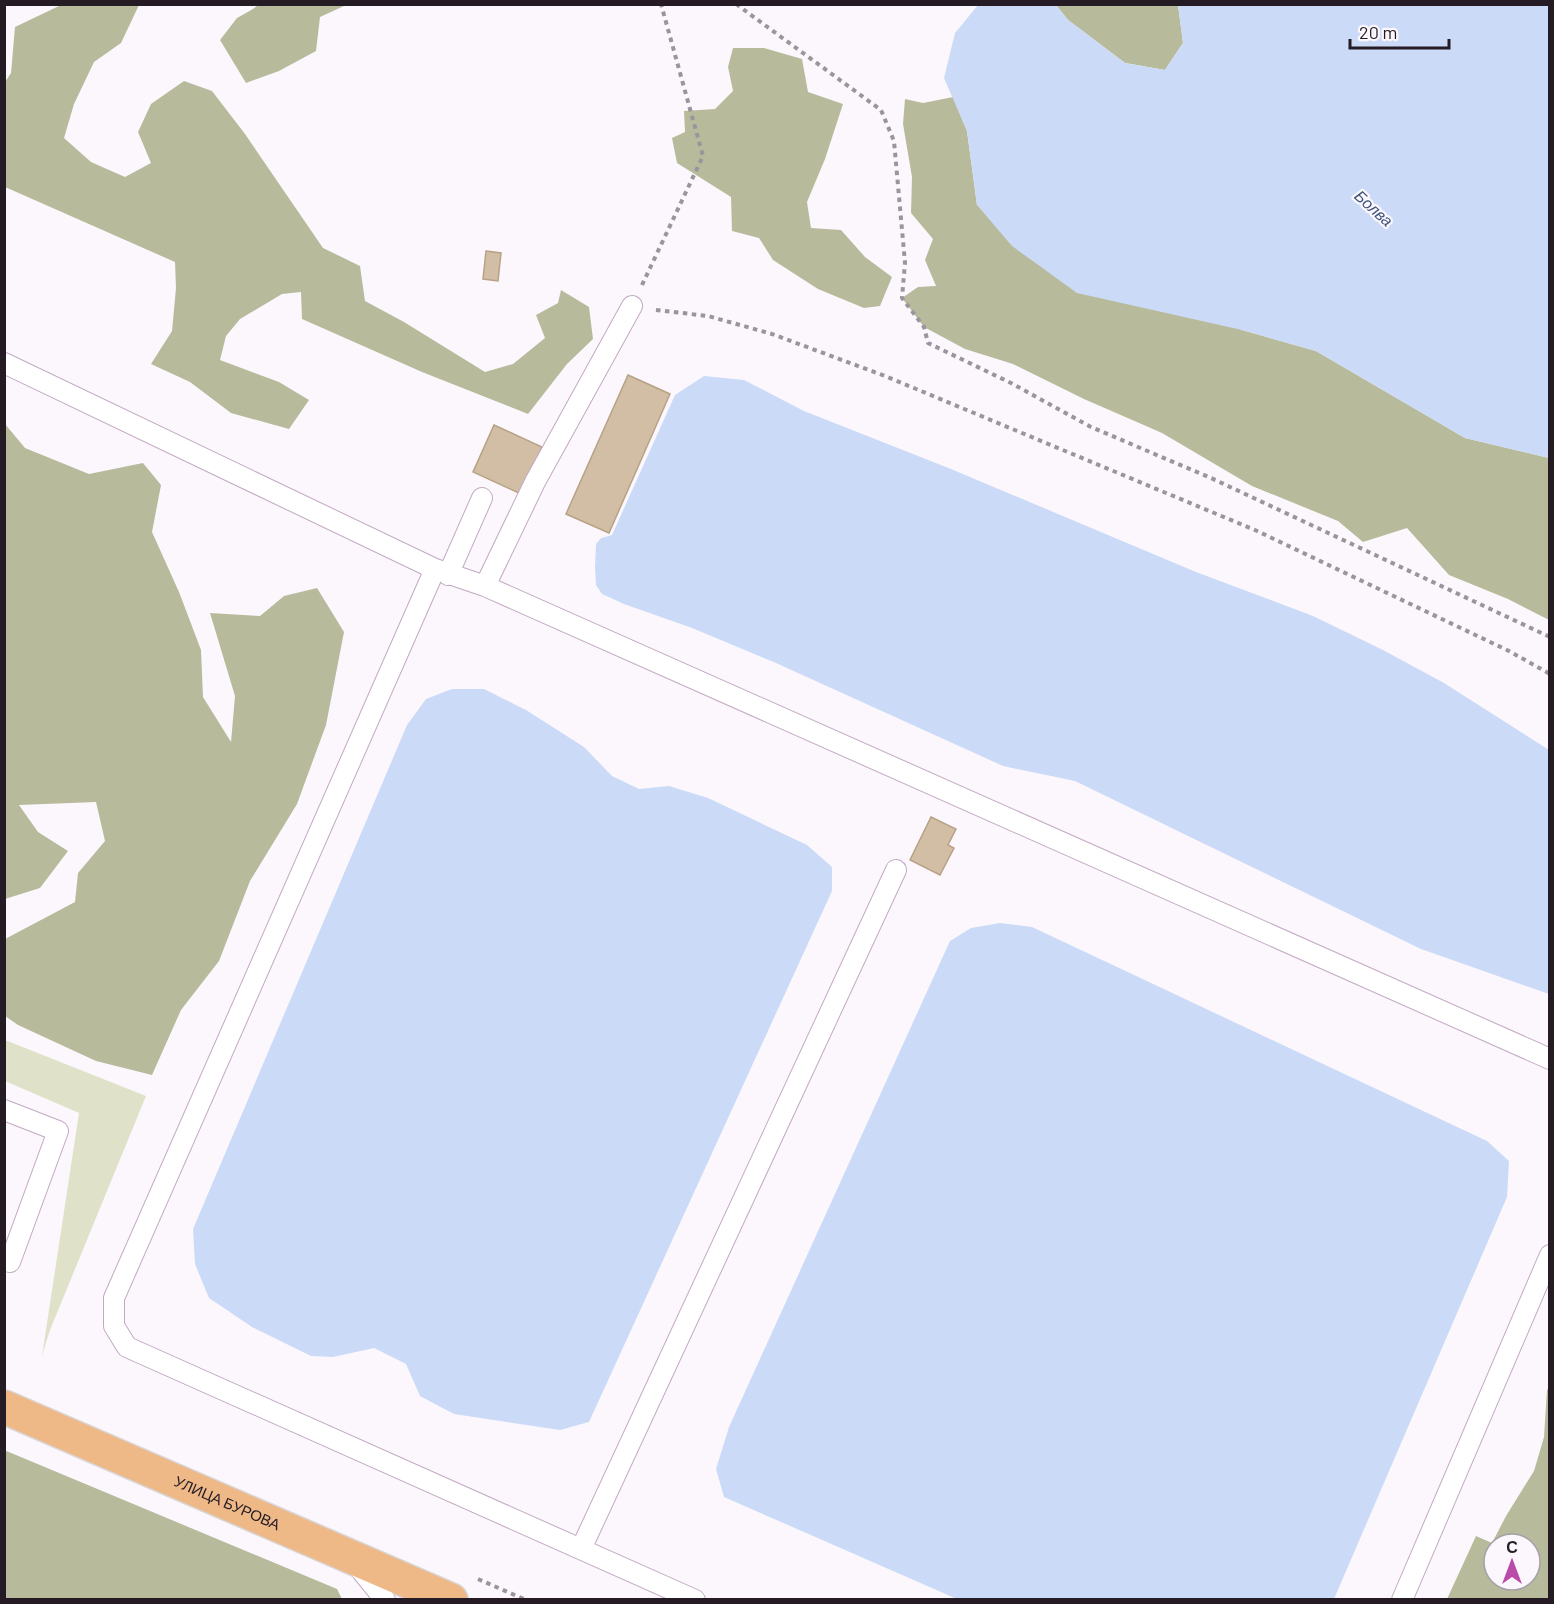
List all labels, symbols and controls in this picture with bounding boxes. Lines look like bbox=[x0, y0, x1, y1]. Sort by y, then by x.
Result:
scale bar bbox=[1350, 12, 1449, 50]
text: 20 m bbox=[1359, 21, 1397, 43]
water label: Болва bbox=[1351, 186, 1397, 230]
street label: УЛИЦА БУРОВА bbox=[172, 1472, 283, 1533]
north arrow bbox=[1482, 1532, 1542, 1592]
text: С bbox=[1506, 1537, 1518, 1556]

